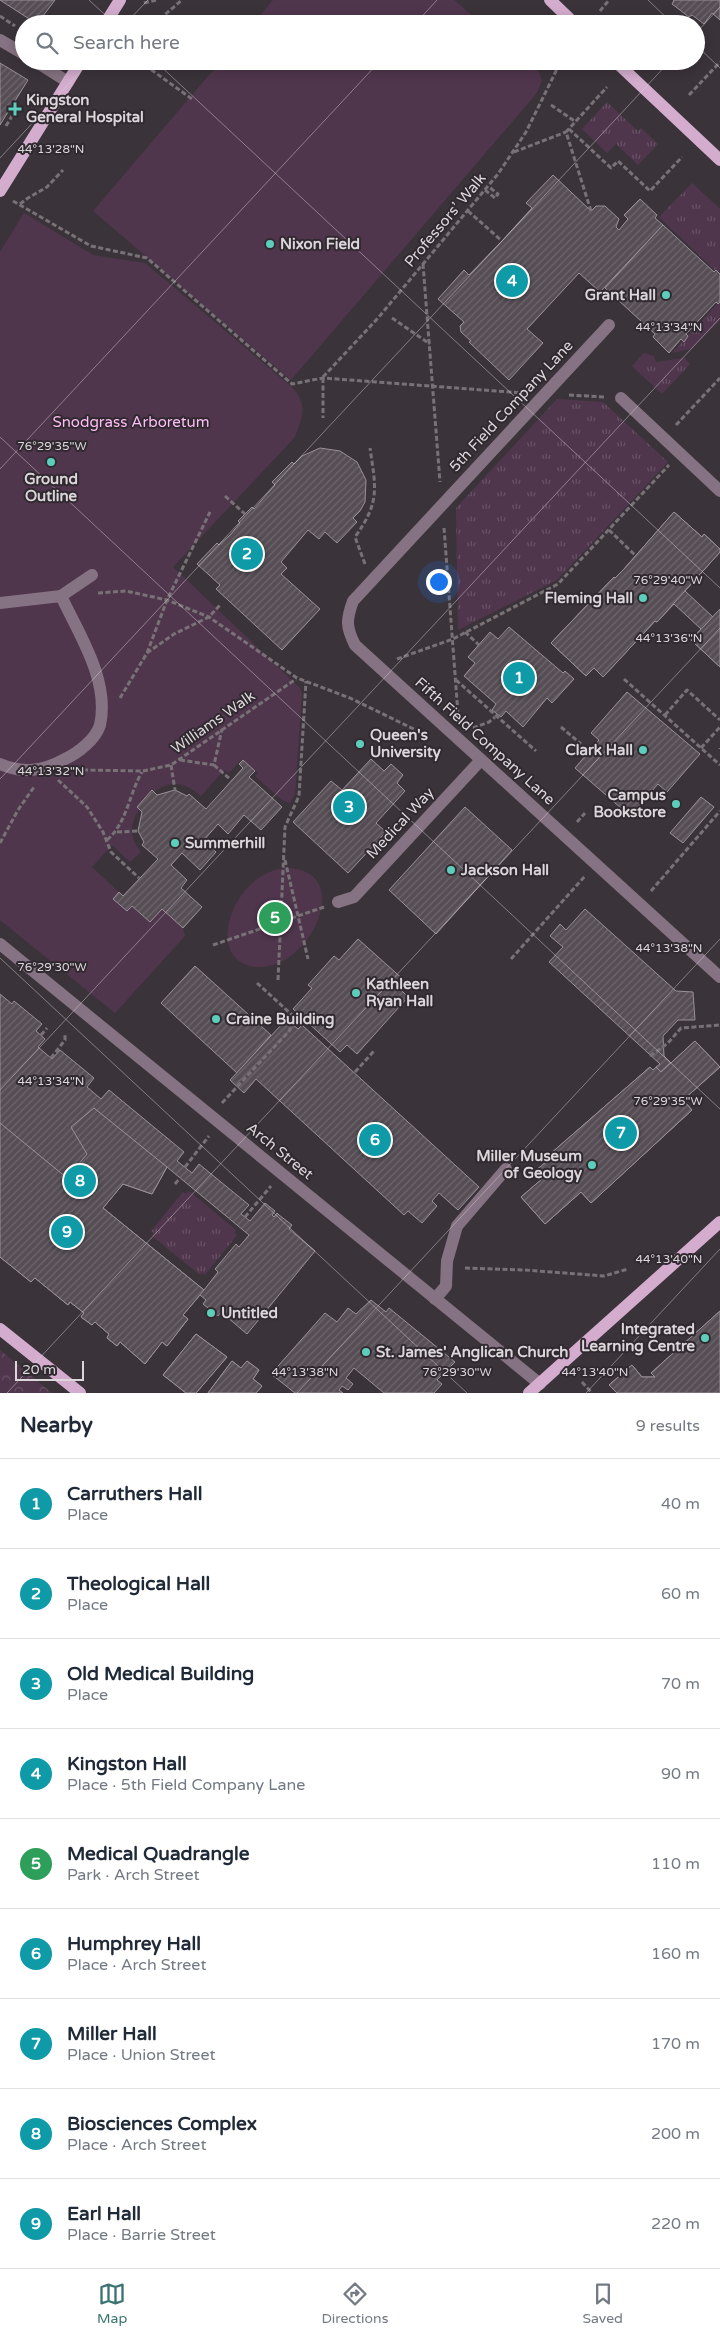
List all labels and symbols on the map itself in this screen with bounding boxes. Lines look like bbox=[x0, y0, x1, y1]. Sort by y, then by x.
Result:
place label: Kingston General Hospital bbox=[26, 91, 144, 127]
marker: Kingston General Hospital bbox=[8, 102, 22, 116]
text: 44°13'28"N bbox=[18, 142, 85, 156]
street label: Professors’ Walk bbox=[400, 169, 490, 271]
place label: Nixon Field bbox=[280, 235, 360, 253]
marker: Nixon Field bbox=[264, 238, 276, 250]
pin: 4 bbox=[496, 262, 528, 300]
place label: Grant Hall bbox=[585, 286, 656, 304]
marker: Grant Hall bbox=[660, 289, 672, 301]
text: 44°13'34"N bbox=[636, 320, 703, 334]
street label: 5th Field Company Lane bbox=[445, 337, 577, 475]
park label: Snodgrass Arboretum bbox=[53, 413, 209, 431]
text: 76°29'35"W bbox=[17, 439, 87, 453]
marker: Ground Outline bbox=[45, 456, 57, 468]
place label: Ground Outline bbox=[24, 470, 78, 505]
pin: 2 bbox=[231, 535, 263, 573]
your location bbox=[426, 569, 452, 595]
text: 76°29'40"W bbox=[633, 573, 703, 587]
place label: Fleming Hall bbox=[545, 589, 633, 608]
marker: Fleming Hall bbox=[637, 592, 649, 604]
text: 44°13'36"N bbox=[636, 631, 703, 645]
pin: 1 bbox=[503, 659, 535, 697]
street label: Fifth Field Company Lane bbox=[411, 673, 559, 809]
street label: Williams Walk bbox=[168, 686, 258, 758]
place label: Queen's University bbox=[370, 726, 441, 762]
marker: Queen's University bbox=[354, 738, 366, 750]
place label: Clark Hall bbox=[565, 741, 633, 759]
marker: Clark Hall bbox=[637, 744, 649, 756]
text: 44°13'32"N bbox=[18, 764, 85, 778]
street label: Medical Way bbox=[362, 784, 438, 862]
place label: Campus Bookstore bbox=[593, 786, 667, 821]
pin: 3 bbox=[333, 788, 365, 826]
marker: Campus Bookstore bbox=[670, 798, 682, 810]
place label: Summerhill bbox=[185, 834, 265, 852]
marker: Summerhill bbox=[169, 837, 181, 849]
place label: Jackson Hall bbox=[460, 861, 549, 879]
marker: Jackson Hall bbox=[445, 864, 457, 876]
pin: 5 bbox=[259, 899, 291, 937]
text: 44°13'38"N bbox=[636, 941, 703, 955]
text: 76°29'30"W bbox=[17, 960, 87, 974]
place label: Kathleen Ryan Hall bbox=[366, 975, 433, 1011]
marker: Kathleen Ryan Hall bbox=[350, 987, 362, 999]
place label: Craine Building bbox=[226, 1010, 334, 1029]
marker: Craine Building bbox=[210, 1013, 222, 1025]
text: 44°13'34"N bbox=[18, 1074, 85, 1088]
text: 76°29'35"W bbox=[633, 1094, 703, 1108]
pin: 7 bbox=[605, 1114, 637, 1152]
street label: Arch Street bbox=[243, 1119, 317, 1183]
pin: 6 bbox=[359, 1121, 391, 1159]
place label: Miller Museum of Geology bbox=[476, 1147, 582, 1183]
marker: Miller Museum of Geology bbox=[586, 1159, 598, 1171]
pin: 8 bbox=[64, 1162, 96, 1200]
pin: 9 bbox=[51, 1213, 83, 1251]
text: 44°13'40"N bbox=[636, 1252, 703, 1266]
place label: Untitled bbox=[221, 1304, 278, 1322]
marker: Untitled bbox=[205, 1307, 217, 1319]
place label: Integrated Learning Centre bbox=[581, 1320, 696, 1356]
marker: Integrated Learning Centre bbox=[699, 1332, 711, 1344]
place label: St. James' Anglican Church bbox=[376, 1343, 568, 1362]
marker: St. James' Anglican Church bbox=[360, 1346, 372, 1358]
scale bar bbox=[15, 1358, 84, 1381]
text: 44°13'38"N bbox=[272, 1365, 339, 1379]
text: 76°29'30"W bbox=[422, 1365, 492, 1379]
text: 44°13'40"N bbox=[562, 1365, 629, 1379]

